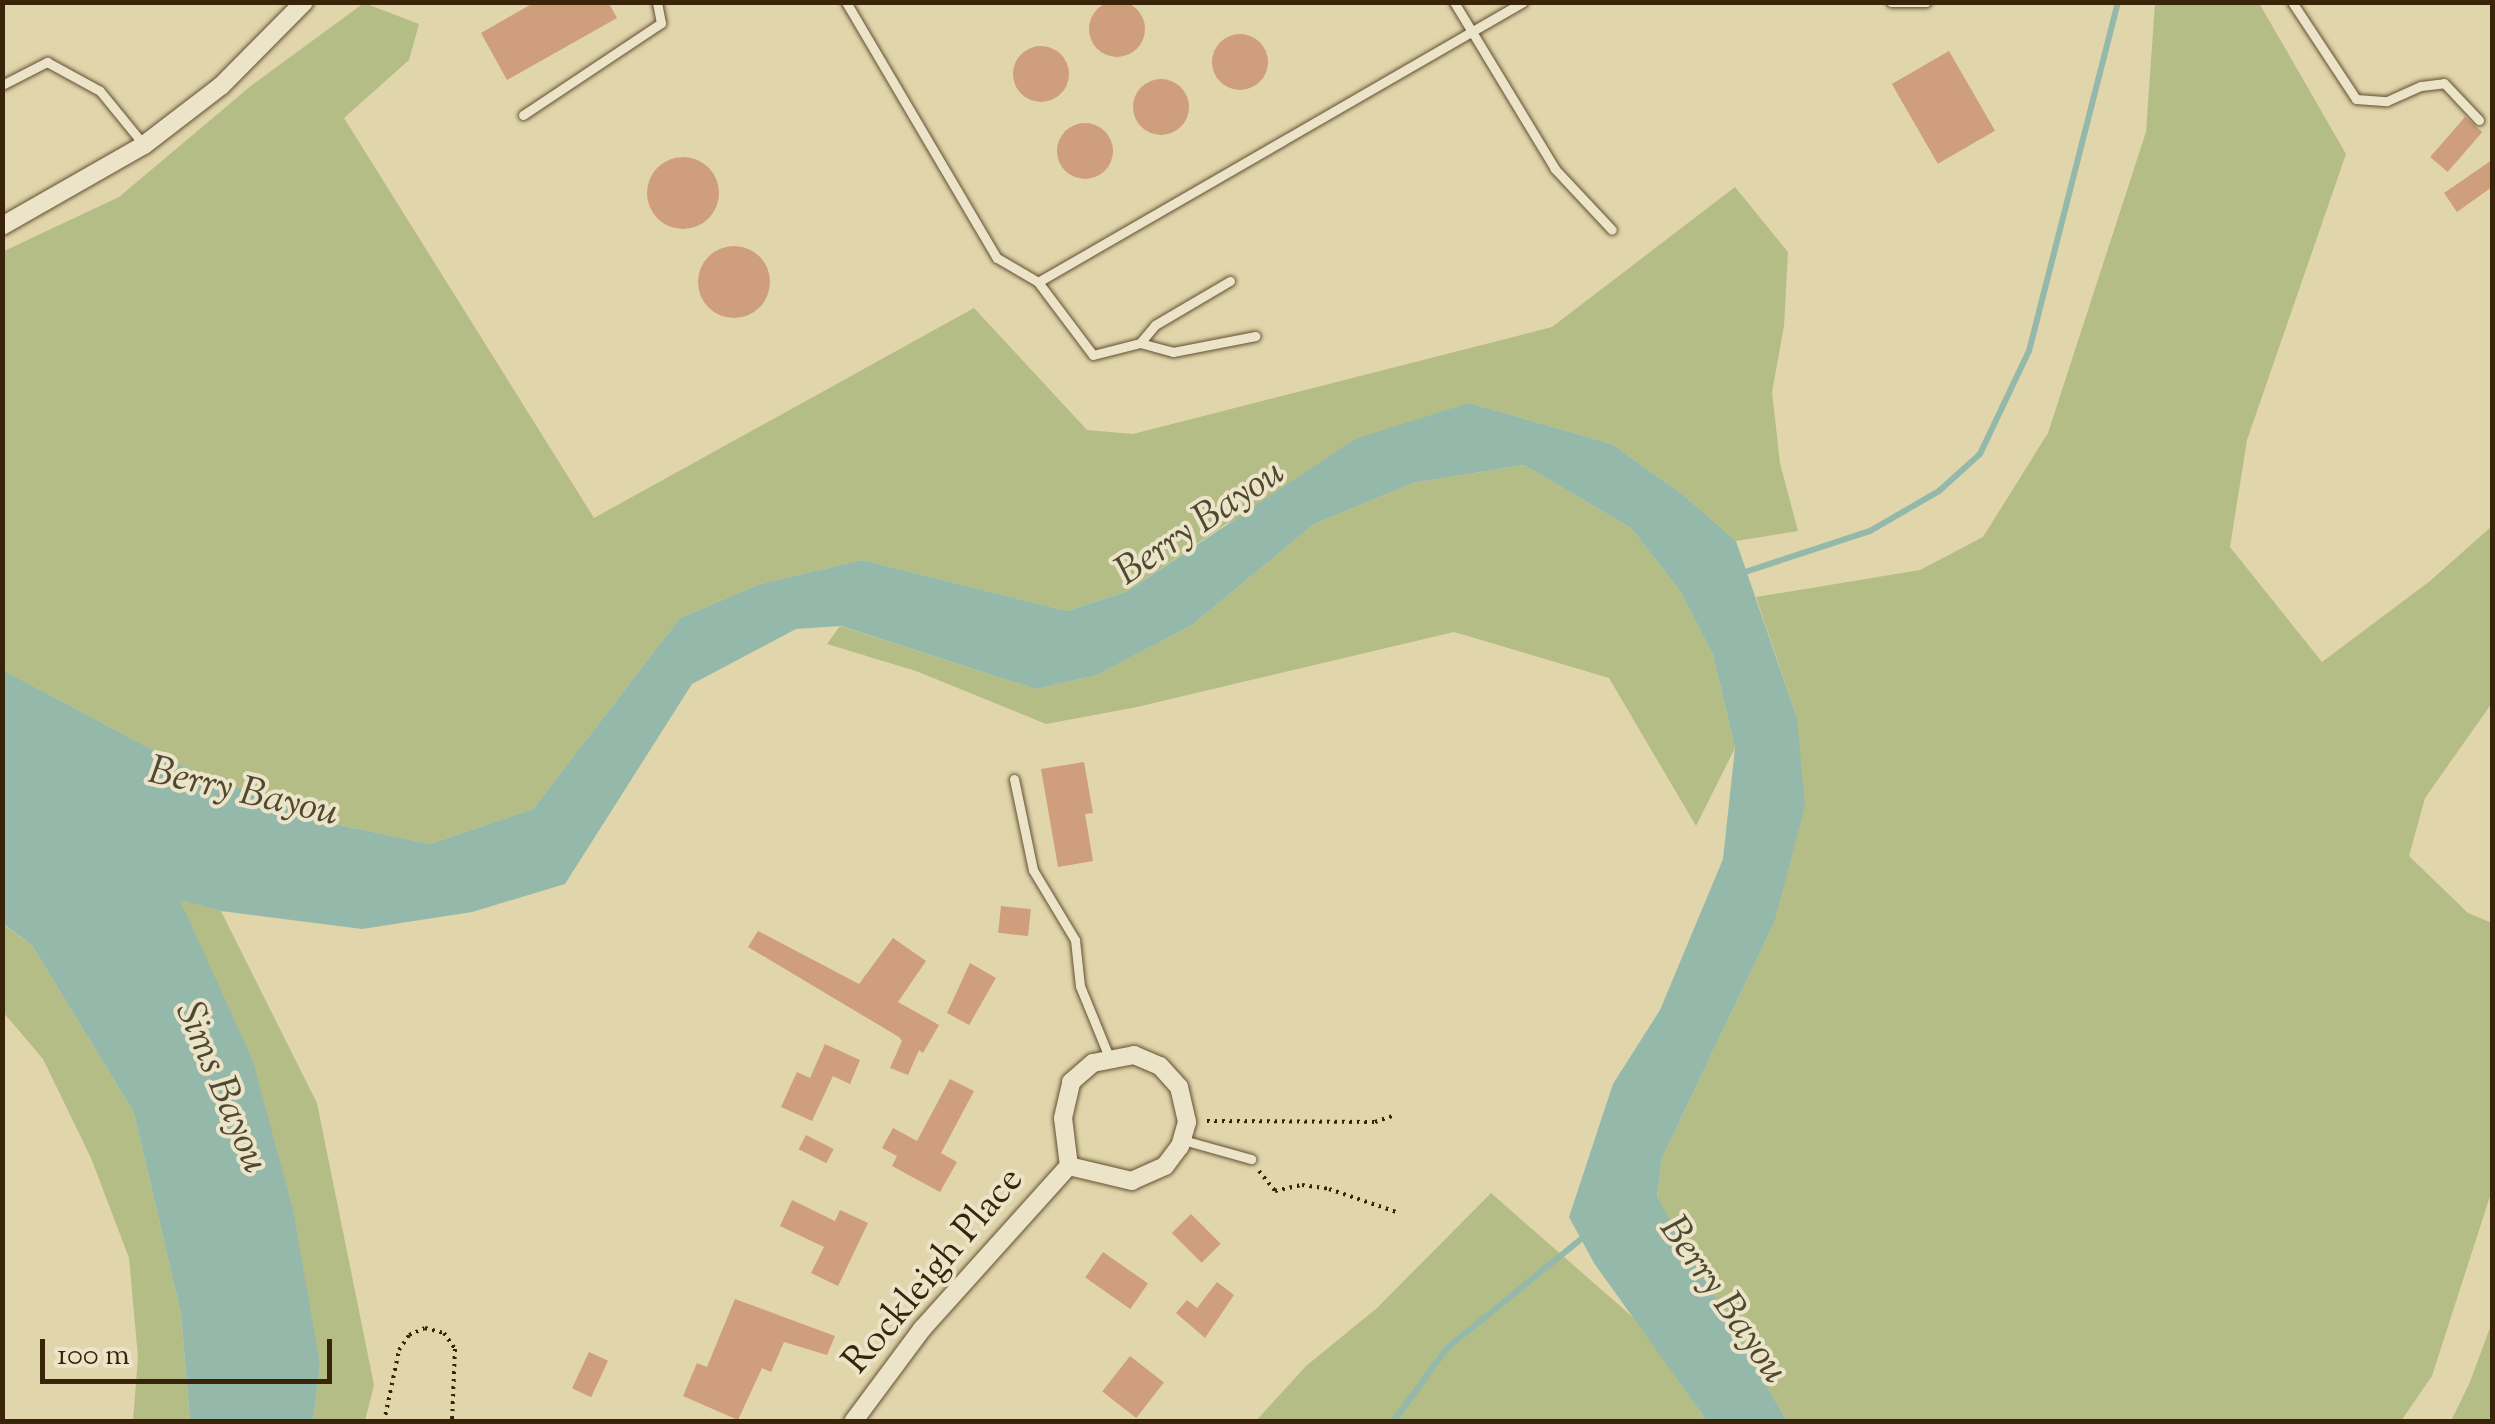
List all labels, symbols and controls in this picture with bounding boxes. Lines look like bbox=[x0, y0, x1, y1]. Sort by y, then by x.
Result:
water label: Berry Bayou bbox=[1107, 450, 1295, 598]
water label: Berry Bayou bbox=[143, 749, 343, 839]
water label: Sims Bayou bbox=[163, 995, 277, 1181]
street label: Rockleigh Place bbox=[835, 1159, 1035, 1385]
water label: Berry Bayou bbox=[1647, 1208, 1797, 1394]
scale bar bbox=[45, 1319, 338, 1381]
text: 100 m bbox=[57, 1335, 130, 1378]

